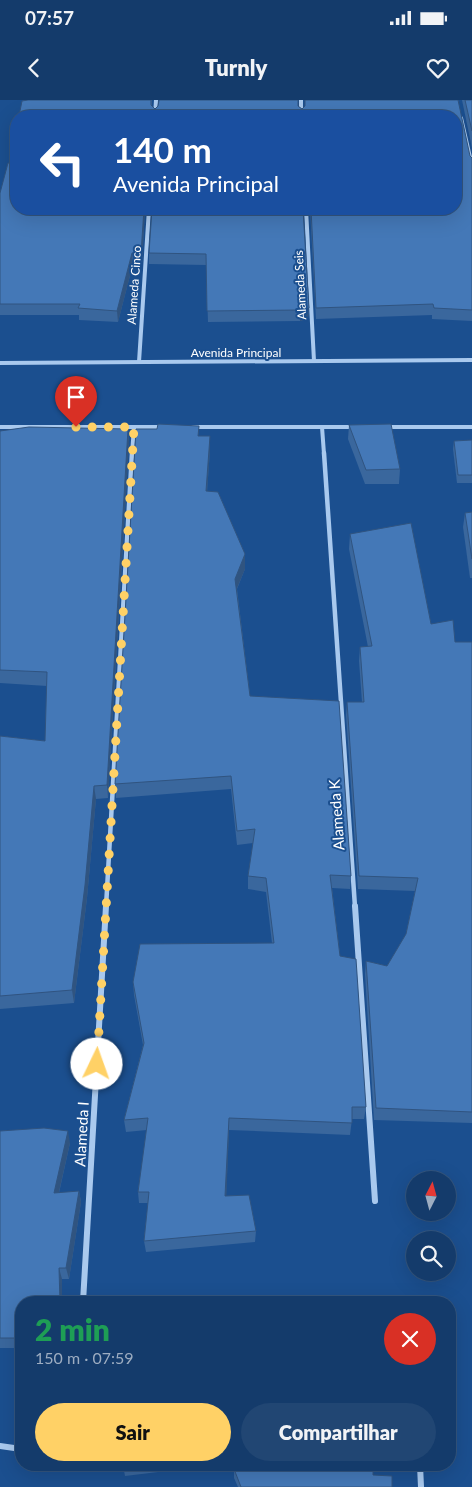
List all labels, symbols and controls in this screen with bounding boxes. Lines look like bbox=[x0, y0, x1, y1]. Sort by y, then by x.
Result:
text: 07:57 bbox=[25, 6, 74, 29]
icon: back bbox=[20, 54, 48, 82]
text: Turnly bbox=[205, 54, 267, 81]
icon: heart bbox=[424, 54, 452, 82]
text: 140 m bbox=[113, 128, 212, 170]
icon: left bbox=[30, 130, 95, 195]
text: Avenida Principal bbox=[113, 170, 279, 197]
street label: Alameda Cinco bbox=[124, 245, 144, 325]
street label: Alameda Seis bbox=[291, 250, 309, 320]
street label: Avenida Principal bbox=[191, 345, 281, 360]
pin bbox=[55, 376, 97, 427]
icon: arrive bbox=[62, 383, 90, 411]
street label: Alameda K bbox=[325, 779, 347, 851]
position arrow bbox=[70, 1037, 122, 1089]
street label: Alameda I bbox=[70, 1101, 92, 1167]
north arrow bbox=[406, 1171, 456, 1221]
map controls bbox=[406, 1171, 456, 1281]
button: search bbox=[406, 1231, 456, 1281]
text: 2 min bbox=[35, 1311, 110, 1347]
button: close bbox=[384, 1313, 436, 1365]
text: 150 m · 07:59 bbox=[35, 1348, 134, 1367]
button: Sair bbox=[35, 1403, 231, 1461]
button: Compartilhar bbox=[241, 1403, 436, 1461]

